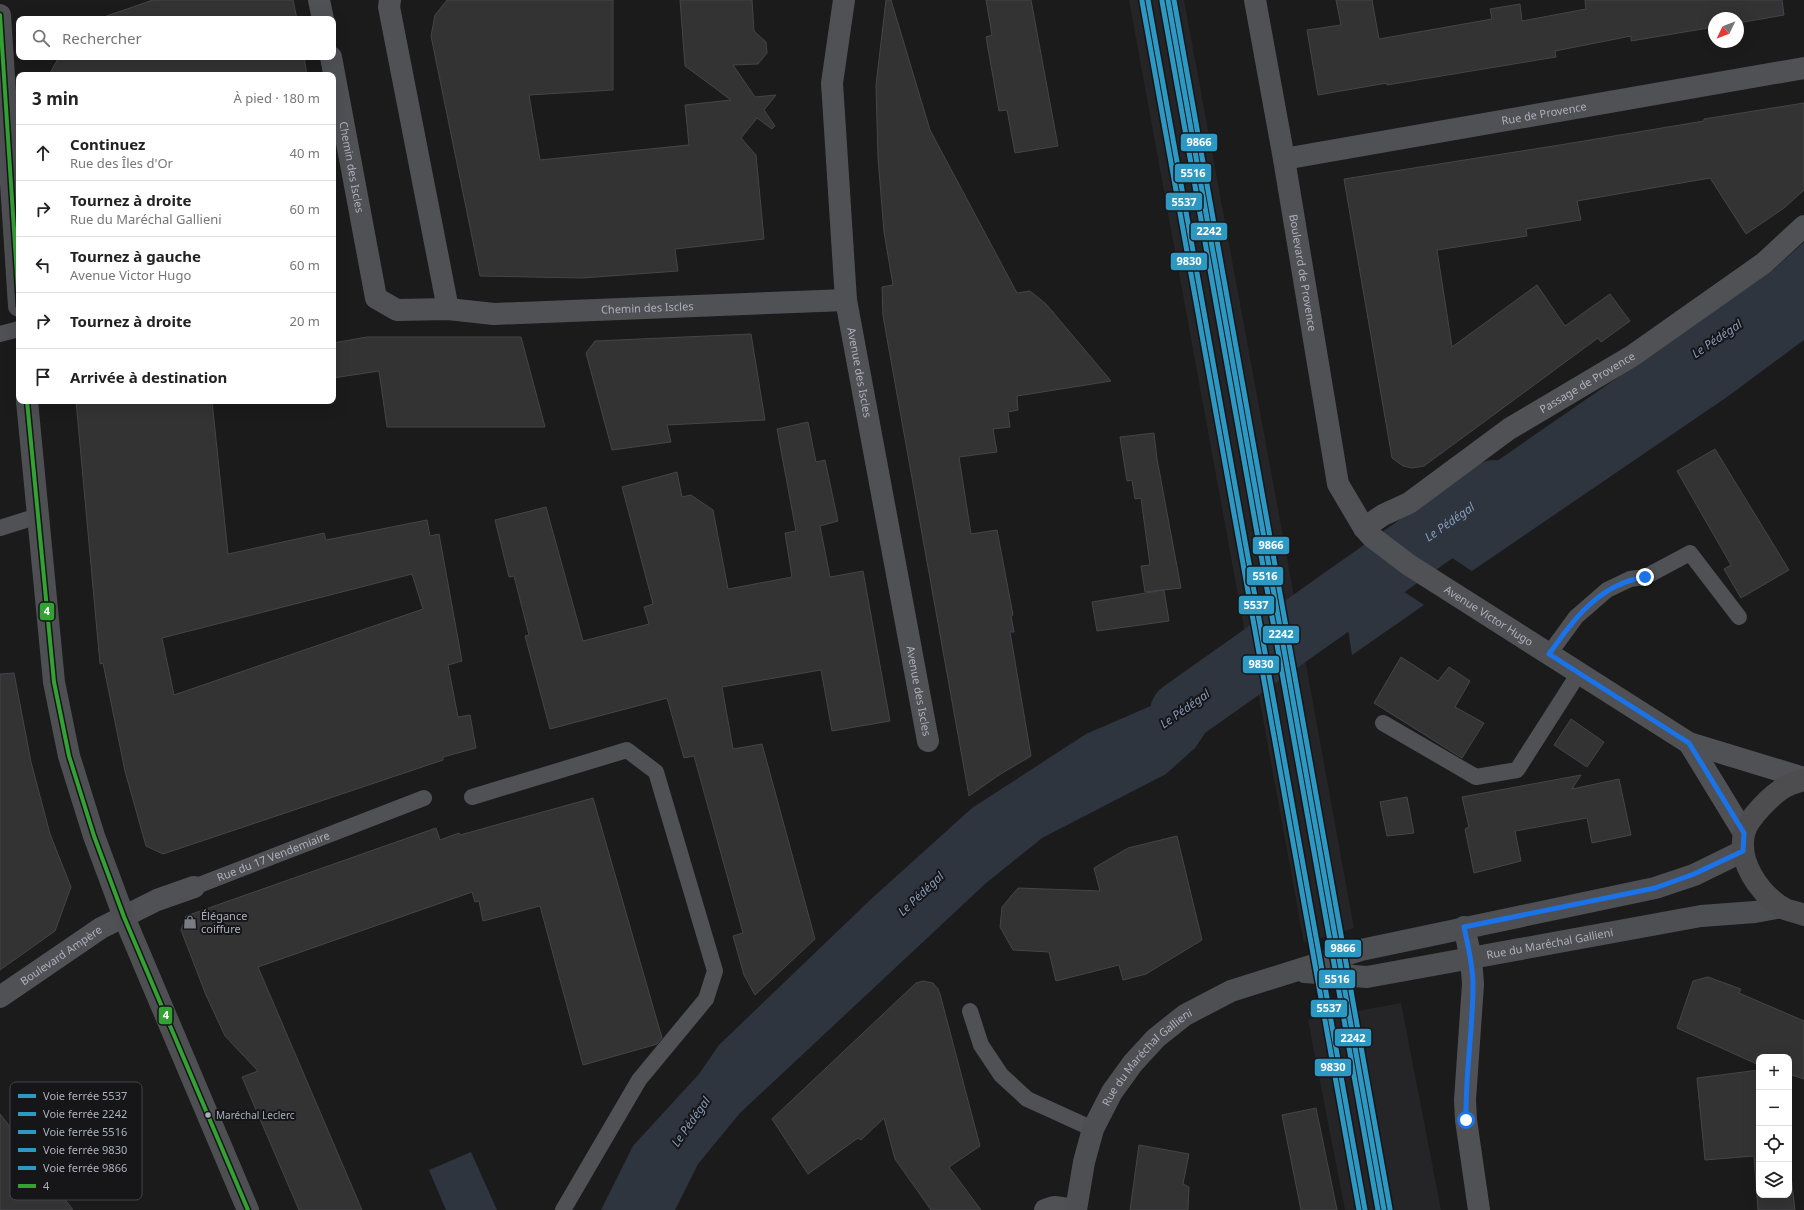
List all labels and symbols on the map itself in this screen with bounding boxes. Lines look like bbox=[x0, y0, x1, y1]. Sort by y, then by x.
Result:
north arrow bbox=[1708, 12, 1744, 48]
street label: Rue de Provence bbox=[1500, 98, 1588, 128]
street label: Chemin des Iscles bbox=[336, 120, 368, 214]
line badge: 9866 bbox=[1180, 133, 1218, 152]
text: 9866 bbox=[1186, 134, 1212, 149]
line badge: 5516 bbox=[1174, 163, 1212, 183]
text: 5516 bbox=[1180, 165, 1206, 180]
line badge: 5537 bbox=[1165, 192, 1203, 211]
text: 5537 bbox=[1171, 194, 1197, 209]
street label: Boulevard de Provence bbox=[1286, 213, 1321, 332]
line badge: 2242 bbox=[1190, 222, 1228, 241]
text: 2242 bbox=[1196, 223, 1222, 238]
line badge: 9830 bbox=[1170, 252, 1208, 271]
text: 9830 bbox=[1176, 253, 1202, 268]
street label: Chemin des Iscles bbox=[601, 298, 694, 317]
water label: Le Pédégal bbox=[1688, 315, 1746, 362]
street label: Avenue des Iscles bbox=[844, 326, 876, 419]
street label: Passage de Provence bbox=[1536, 348, 1638, 416]
water label: Le Pédégal bbox=[1421, 498, 1479, 545]
line badge: 9866 bbox=[1252, 536, 1290, 555]
text: 9866 bbox=[1258, 537, 1284, 552]
line badge: 5516 bbox=[1246, 566, 1284, 586]
text: 5516 bbox=[1252, 568, 1278, 583]
route end bbox=[1636, 568, 1654, 586]
street label: Avenue Victor Hugo bbox=[1442, 581, 1537, 649]
line badge: 5537 bbox=[1238, 595, 1275, 615]
text: 5537 bbox=[1243, 597, 1269, 612]
line badge: 4 bbox=[39, 602, 55, 621]
text: 4 bbox=[44, 603, 51, 618]
line badge: 2242 bbox=[1262, 625, 1300, 644]
text: 2242 bbox=[1268, 626, 1294, 641]
street label: Avenue des Iscles bbox=[903, 645, 935, 737]
line badge: 9830 bbox=[1242, 655, 1280, 674]
text: 9830 bbox=[1248, 656, 1274, 671]
water label: Le Pédégal bbox=[1156, 685, 1214, 732]
street label: Rue du 17 Vendemiaire bbox=[215, 827, 332, 884]
water label: Le Pédégal bbox=[894, 867, 948, 919]
place label: Élégance coiffure bbox=[201, 908, 247, 936]
shop icon: Élégance coiffure bbox=[182, 914, 198, 930]
street label: Boulevard Ampère bbox=[17, 922, 105, 988]
street label: Rue du Maréchal Gallieni bbox=[1485, 924, 1614, 962]
line badge: 9866 bbox=[1324, 939, 1362, 958]
text: 9866 bbox=[1330, 940, 1356, 955]
line badge: 5516 bbox=[1318, 969, 1356, 989]
text: 5516 bbox=[1324, 971, 1350, 986]
line badge: 5537 bbox=[1310, 999, 1348, 1018]
text: 5537 bbox=[1316, 1000, 1342, 1015]
street label: Rue du Maréchal Gallieni bbox=[1098, 1005, 1194, 1108]
line badge: 4 bbox=[158, 1006, 173, 1025]
text: 4 bbox=[163, 1007, 170, 1022]
line badge: 2242 bbox=[1334, 1028, 1372, 1047]
text: 2242 bbox=[1340, 1030, 1366, 1045]
line badge: 9830 bbox=[1314, 1058, 1352, 1077]
text: 9830 bbox=[1320, 1059, 1346, 1074]
legend bbox=[10, 1082, 142, 1200]
text: Voie ferrée 5537 bbox=[43, 1088, 127, 1103]
water label: Le Pédégal bbox=[667, 1093, 715, 1150]
text: Voie ferrée 2242 bbox=[43, 1106, 127, 1121]
place label: Maréchal Leclerc bbox=[216, 1108, 295, 1122]
marker: Maréchal Leclerc bbox=[203, 1110, 213, 1120]
route start bbox=[1457, 1111, 1475, 1129]
text: Voie ferrée 5516 bbox=[43, 1124, 127, 1139]
text: Voie ferrée 9830 bbox=[43, 1142, 127, 1157]
text: Voie ferrée 9866 bbox=[43, 1160, 127, 1175]
text: 4 bbox=[43, 1178, 50, 1193]

